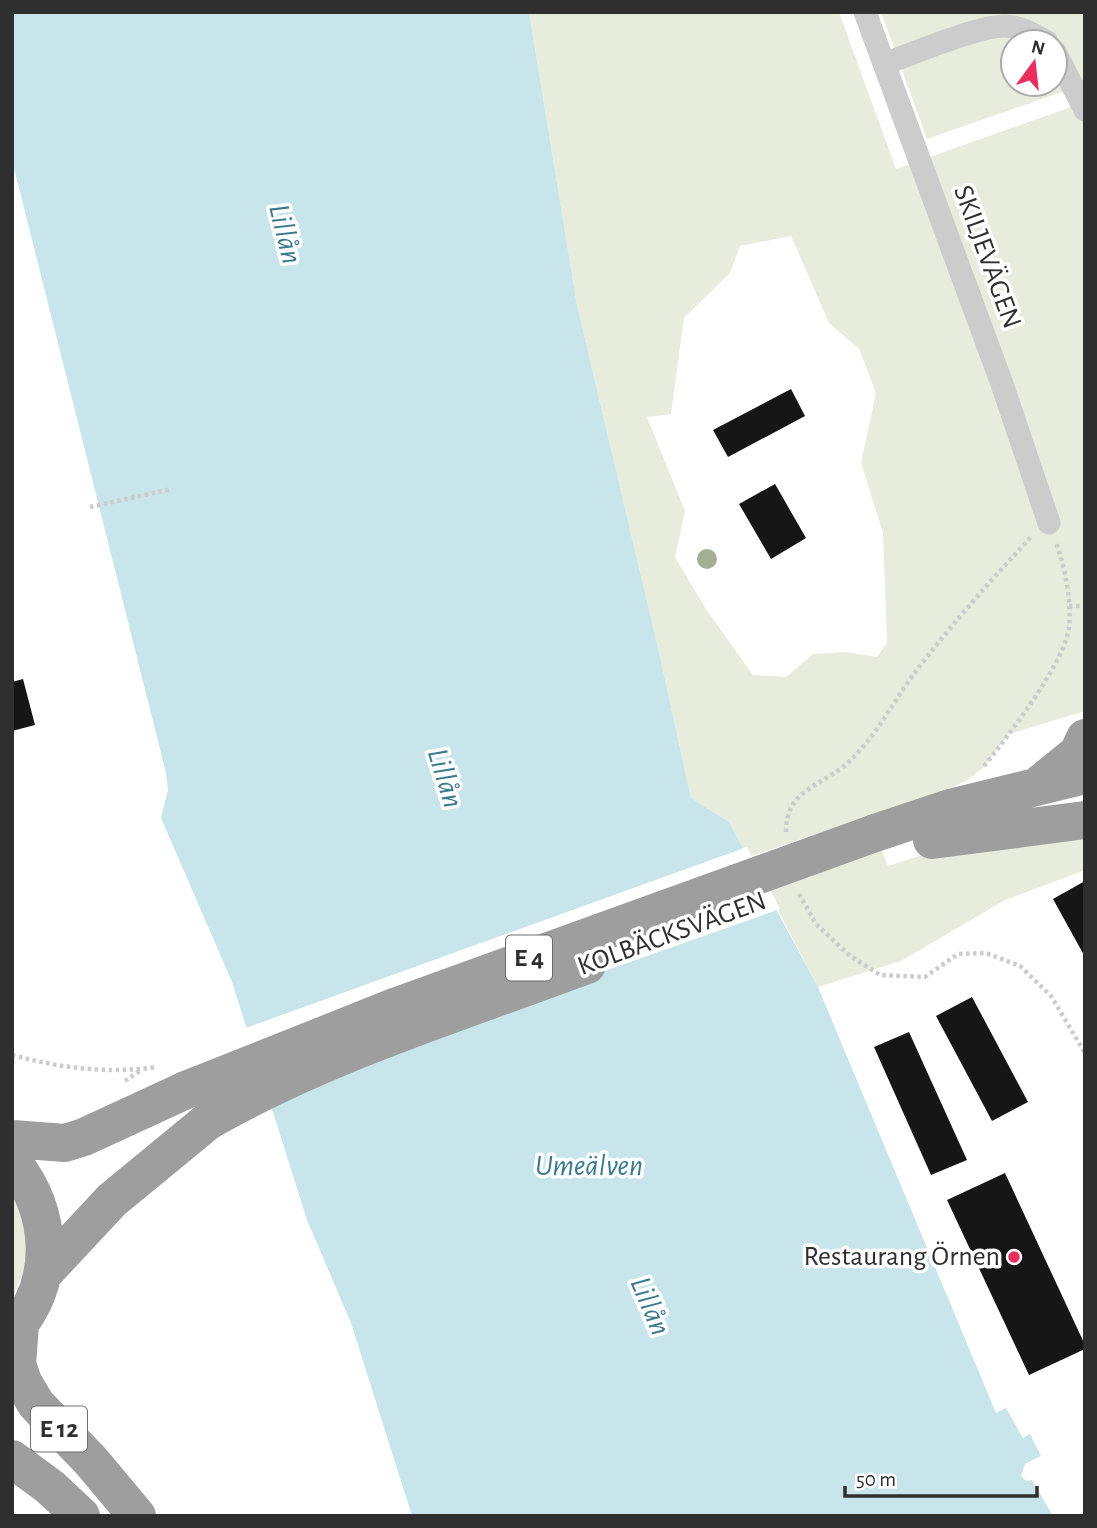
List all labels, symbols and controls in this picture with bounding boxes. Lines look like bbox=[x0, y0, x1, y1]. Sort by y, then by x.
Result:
north arrow bbox=[999, 28, 1069, 98]
text: N bbox=[1029, 37, 1047, 59]
street label: SKILJEVÄGEN bbox=[948, 181, 1028, 332]
water label: Lillån bbox=[263, 201, 307, 267]
water label: Lillån bbox=[422, 745, 468, 811]
street label: KOLBÄCKSVÄGEN bbox=[573, 885, 770, 981]
road number: E 4 bbox=[506, 936, 552, 981]
water label: Umeälven bbox=[535, 1151, 643, 1181]
place label: Restaurang Örnen bbox=[804, 1241, 1000, 1271]
marker: Restaurang Örnen bbox=[1006, 1249, 1022, 1265]
water label: Lillån bbox=[624, 1272, 676, 1340]
road number: E 12 bbox=[31, 1406, 87, 1452]
scale bar bbox=[845, 1454, 1038, 1498]
text: 50 m bbox=[856, 1469, 896, 1490]

